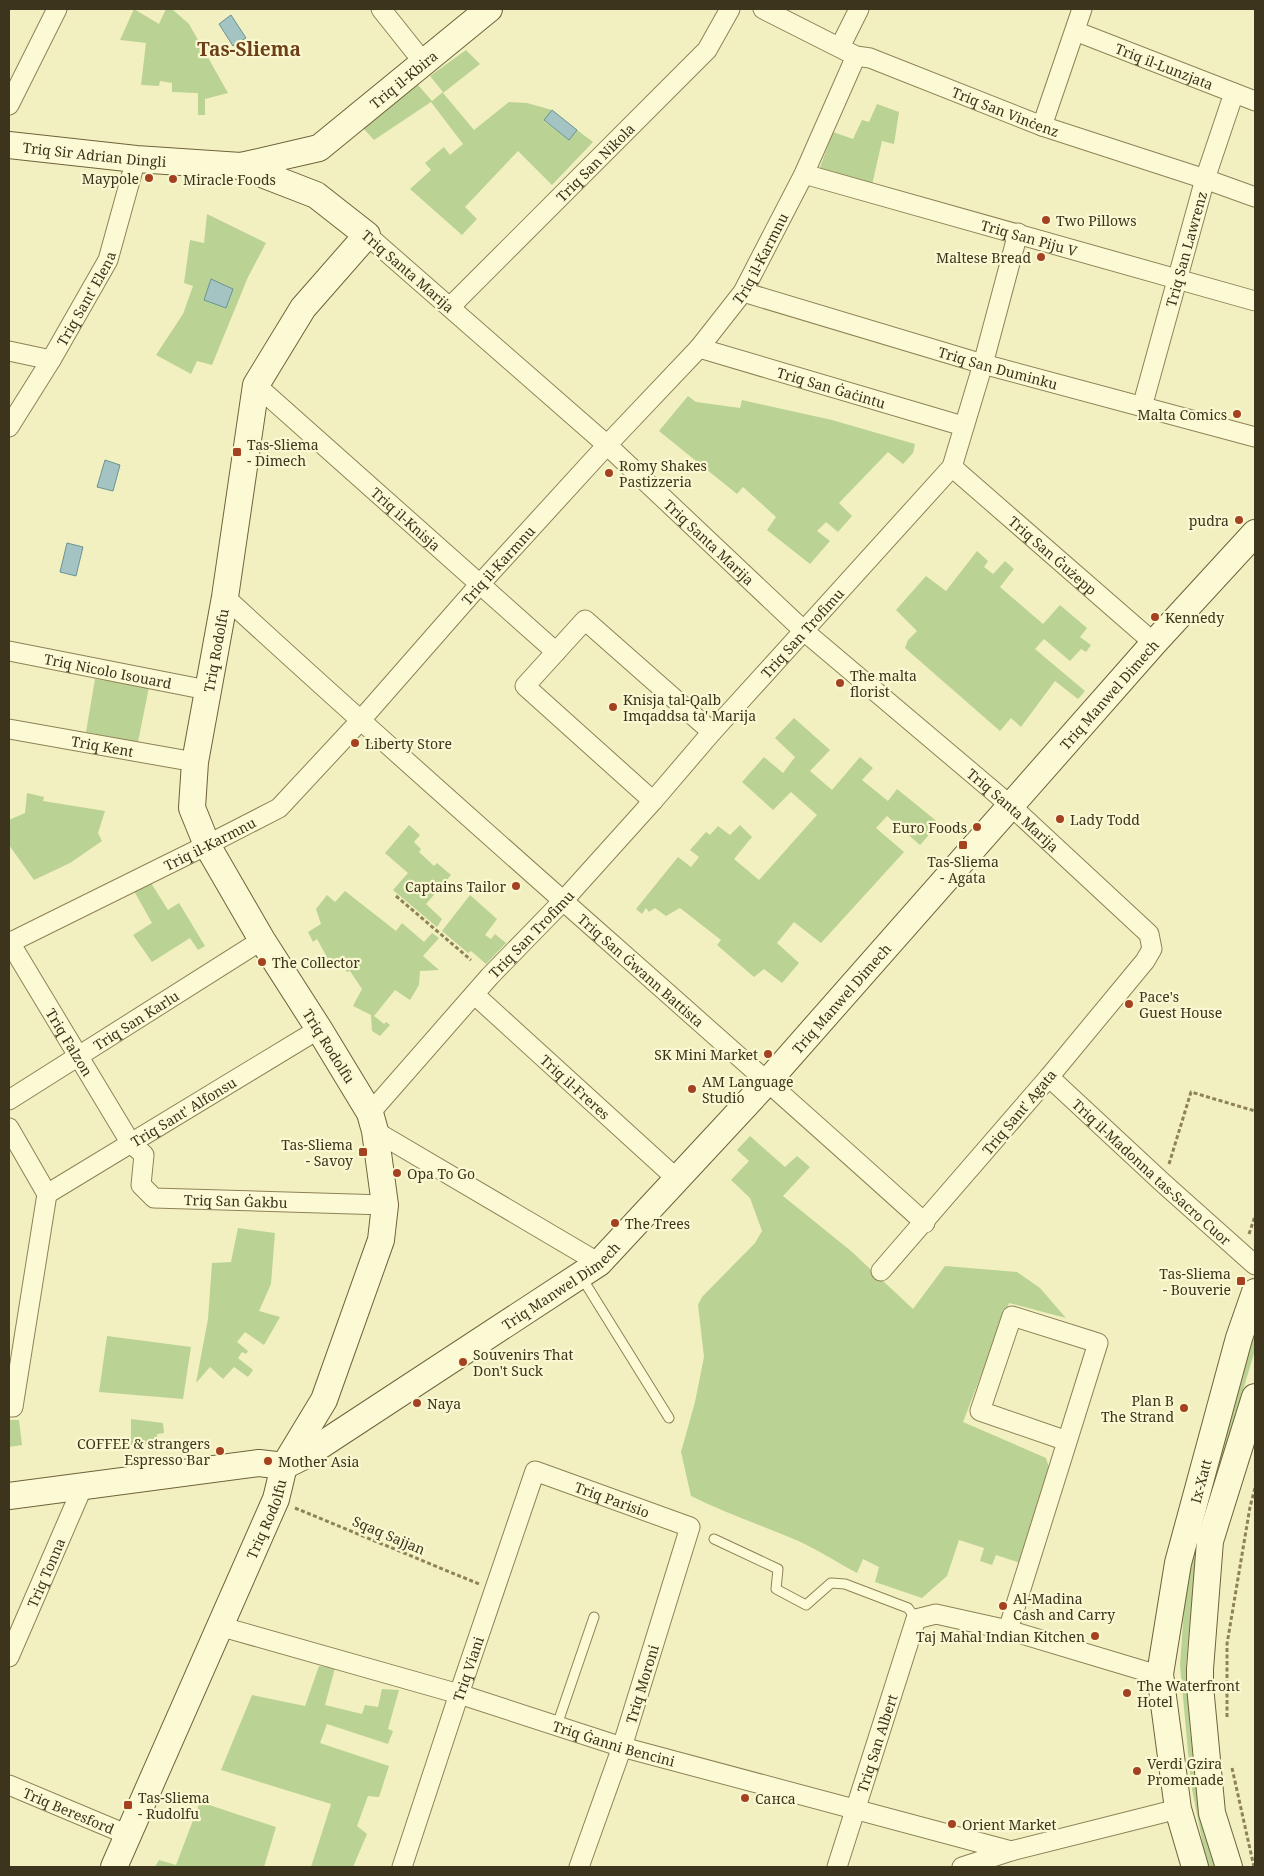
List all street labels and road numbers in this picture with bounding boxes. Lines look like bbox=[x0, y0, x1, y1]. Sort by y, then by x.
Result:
street label: Triq il-Lunzjata bbox=[1113, 38, 1216, 94]
street label: Triq il-Kbira bbox=[365, 46, 441, 112]
street label: Triq San Vinċenz bbox=[949, 82, 1062, 140]
street label: Triq San Nikola bbox=[552, 119, 638, 205]
street label: Triq Sir Adrian Dingli bbox=[22, 137, 167, 171]
street label: Triq San Lawrenz bbox=[1161, 189, 1211, 309]
street label: Triq il-Karmnu bbox=[728, 209, 792, 308]
street label: Triq San Piju V bbox=[979, 215, 1080, 260]
street label: Triq Santa Marija bbox=[358, 225, 458, 317]
street label: Triq Sant' Elena bbox=[52, 249, 119, 349]
street label: Triq San Duminku bbox=[936, 342, 1060, 393]
street label: Triq San Ġaċintu bbox=[775, 362, 888, 412]
street label: Triq il-Knisja bbox=[367, 483, 445, 555]
street label: Triq Santa Marija bbox=[660, 495, 759, 589]
street label: Triq San Ġużepp bbox=[1005, 511, 1101, 599]
street label: Triq il-Karmnu bbox=[457, 521, 539, 608]
street label: Triq San Trofimu bbox=[756, 584, 848, 682]
street label: Triq Rodolfu bbox=[198, 607, 232, 693]
street label: Triq Manwel Dimech bbox=[1055, 635, 1162, 753]
street label: Triq Nicolo Isouard bbox=[43, 649, 174, 692]
street label: Triq Kent bbox=[70, 731, 135, 760]
street label: Triq Santa Marija bbox=[963, 764, 1064, 856]
street label: Triq il-Karmnu bbox=[160, 812, 259, 874]
street label: Triq San Trofimu bbox=[484, 886, 578, 982]
street label: Triq San Ġwann Battista bbox=[574, 909, 708, 1031]
street label: Triq Manwel Dimech bbox=[787, 939, 895, 1057]
street label: Triq San Karlu bbox=[89, 986, 182, 1054]
street label: Triq Falzon bbox=[42, 1005, 98, 1080]
street label: Triq Rodolfu bbox=[299, 1005, 359, 1087]
street label: Triq il-Freres bbox=[537, 1050, 614, 1123]
street label: Triq Sant' Agata bbox=[978, 1065, 1060, 1159]
street label: Triq Sant' Alfonsu bbox=[127, 1072, 239, 1151]
street label: Triq il-Madonna tas-Sacro Cuor bbox=[1069, 1094, 1236, 1249]
street label: Triq San Ġakbu bbox=[184, 1189, 288, 1212]
street label: Triq Manwel Dimech bbox=[498, 1237, 624, 1334]
street label: Ix-Xatt bbox=[1185, 1457, 1215, 1505]
street label: Triq Rodolfu bbox=[241, 1477, 290, 1562]
street label: Triq Parisio bbox=[572, 1477, 652, 1521]
street label: Sqaq Sajjan bbox=[350, 1511, 428, 1559]
street label: Triq Tonna bbox=[22, 1535, 69, 1610]
street label: Triq Viani bbox=[448, 1633, 488, 1703]
street label: Triq Moroni bbox=[621, 1642, 663, 1726]
street label: Triq San Albert bbox=[852, 1692, 901, 1795]
street label: Triq Ġanni Bencini bbox=[550, 1716, 678, 1770]
street label: Triq Beresford bbox=[20, 1783, 118, 1838]

